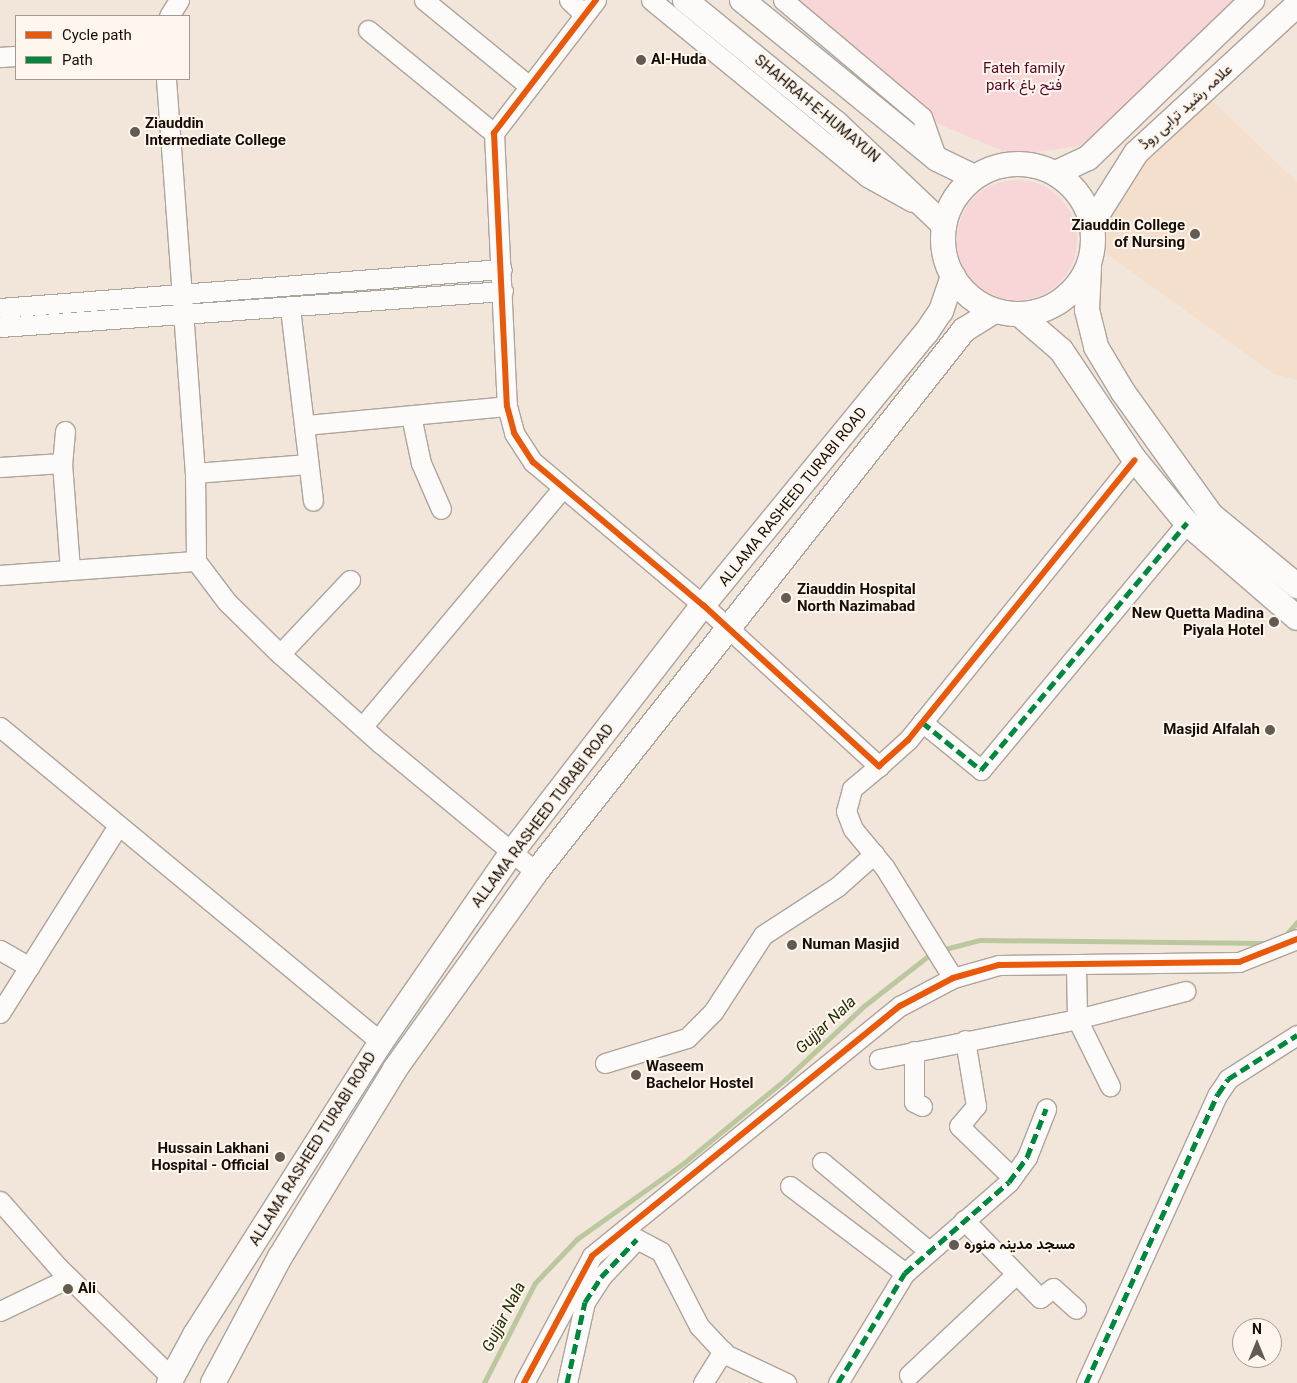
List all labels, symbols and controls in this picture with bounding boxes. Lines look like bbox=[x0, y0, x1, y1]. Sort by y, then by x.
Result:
legend bbox=[15, 15, 190, 80]
text: Cycle path bbox=[62, 26, 132, 44]
text: Path bbox=[62, 51, 93, 69]
place label: Al-Huda bbox=[651, 51, 706, 69]
street label: SHAHRAH-E-HUMAYUN bbox=[751, 51, 883, 167]
marker: Al-Huda bbox=[635, 54, 647, 66]
park label: Fateh family park فتح باغ bbox=[983, 59, 1065, 94]
street label: علامہ رشید ترابی روڈ bbox=[1136, 60, 1236, 154]
place label: Ziauddin Intermediate College bbox=[145, 114, 286, 149]
marker: Ziauddin Intermediate College bbox=[129, 126, 141, 138]
place label: Ziauddin College of Nursing bbox=[1072, 216, 1185, 251]
marker: Ziauddin College of Nursing bbox=[1189, 228, 1201, 240]
street label: ALLAMA RASHEED TURABI ROAD bbox=[715, 404, 871, 590]
place label: Ziauddin Hospital North Nazimabad bbox=[797, 580, 916, 615]
marker: Ziauddin Hospital North Nazimabad bbox=[779, 591, 793, 605]
place label: New Quetta Madina Piyala Hotel bbox=[1132, 604, 1264, 639]
marker: New Quetta Madina Piyala Hotel bbox=[1268, 616, 1280, 628]
street label: ALLAMA RASHEED TURABI ROAD bbox=[468, 720, 618, 912]
place label: Masjid Alfalah bbox=[1163, 721, 1260, 739]
marker: Masjid Alfalah bbox=[1264, 724, 1276, 736]
place label: Numan Masjid bbox=[802, 936, 899, 954]
marker: Numan Masjid bbox=[786, 939, 798, 951]
water label: Gujjar Nala bbox=[792, 992, 860, 1058]
street label: ALLAMA RASHEED TURABI ROAD bbox=[246, 1049, 380, 1249]
place label: Waseem Bachelor Hostel bbox=[646, 1057, 753, 1092]
marker: Waseem Bachelor Hostel bbox=[630, 1069, 642, 1081]
place label: Hussain Lakhani Hospital - Official bbox=[151, 1139, 269, 1174]
marker: Hussain Lakhani Hospital - Official bbox=[273, 1150, 287, 1164]
place label: مسجد مدینہ منورہ bbox=[964, 1236, 1075, 1254]
marker: مسجد مدینہ منورہ bbox=[948, 1239, 960, 1251]
water label: Gujjar Nala bbox=[478, 1279, 530, 1355]
place label: Ali bbox=[78, 1280, 96, 1298]
marker: Ali bbox=[62, 1283, 74, 1295]
north arrow bbox=[1232, 1318, 1282, 1368]
text: N bbox=[1252, 1321, 1262, 1337]

